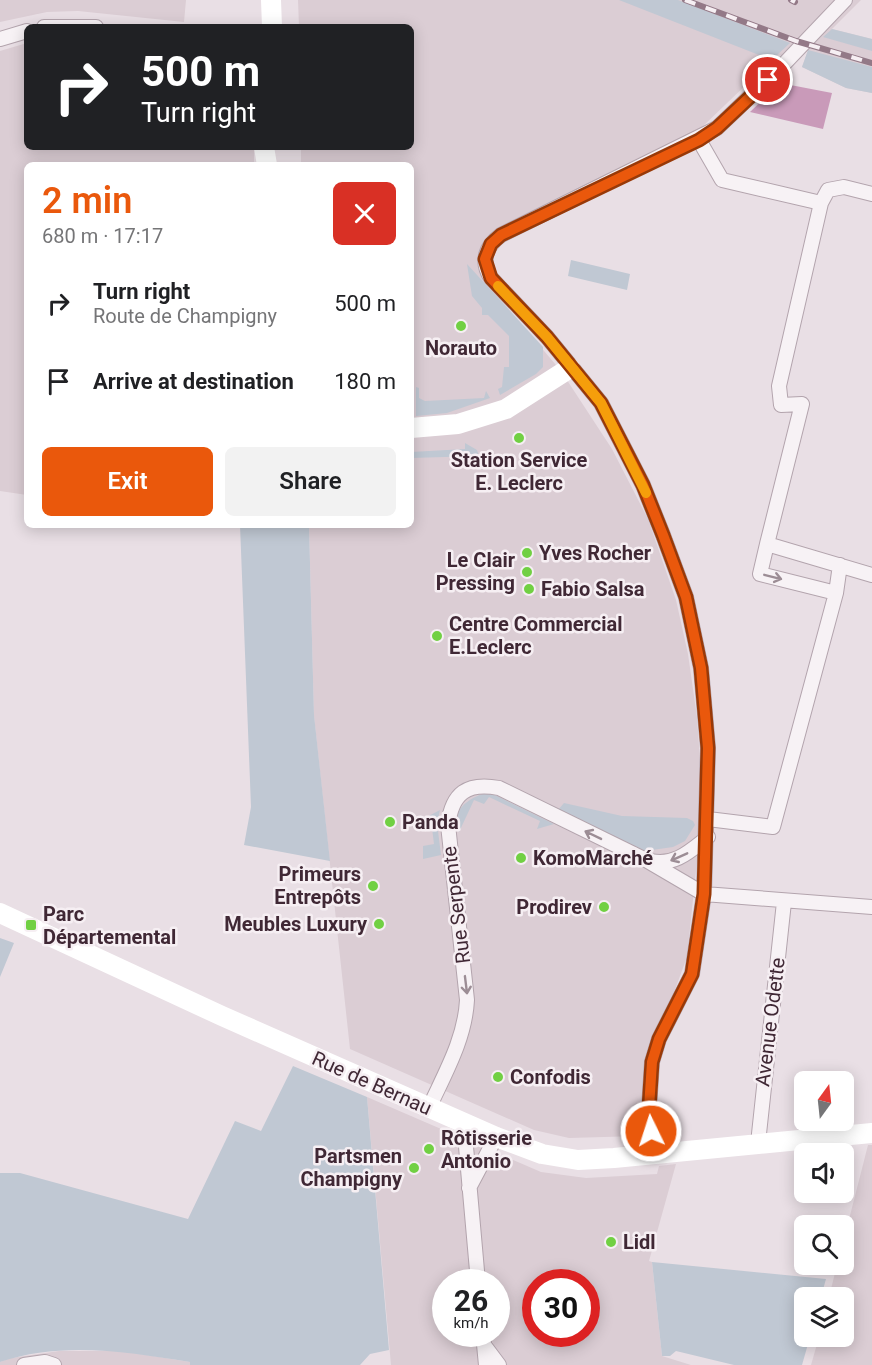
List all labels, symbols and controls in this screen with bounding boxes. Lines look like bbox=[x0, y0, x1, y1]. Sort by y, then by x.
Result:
text: 500 m bbox=[141, 47, 260, 96]
icon: right bbox=[42, 48, 120, 126]
pin bbox=[742, 54, 793, 105]
icon: arrive bbox=[751, 63, 784, 96]
text: Turn right bbox=[141, 97, 256, 129]
text: 2 min bbox=[42, 180, 132, 222]
button: close bbox=[333, 182, 396, 245]
text: 680 m · 17:17 bbox=[42, 224, 163, 248]
text: Turn right bbox=[93, 279, 190, 304]
icon: right bbox=[42, 287, 75, 320]
text: 500 m bbox=[334, 291, 396, 316]
text: Route de Champigny bbox=[93, 304, 277, 328]
marker: Norauto bbox=[454, 319, 468, 333]
place label: Norauto bbox=[425, 336, 497, 360]
icon: arrive bbox=[42, 365, 75, 398]
text: Arrive at destination bbox=[93, 369, 294, 394]
text: 180 m bbox=[334, 369, 396, 394]
marker: Station Service E. Leclerc bbox=[512, 431, 526, 445]
button: Exit bbox=[42, 447, 213, 516]
button: Share bbox=[225, 447, 396, 516]
place label: Station Service E. Leclerc bbox=[451, 448, 587, 495]
place label: Yves Rocher bbox=[539, 541, 652, 565]
marker: Yves Rocher bbox=[520, 546, 534, 560]
place label: Le Clair Pressing bbox=[436, 548, 516, 595]
marker: Le Clair Pressing bbox=[520, 565, 534, 579]
one-way arrow bbox=[763, 572, 782, 584]
place label: Fabio Salsa bbox=[541, 577, 645, 601]
marker: Fabio Salsa bbox=[522, 582, 536, 596]
place label: Centre Commercial E.Leclerc bbox=[449, 612, 622, 659]
marker: Centre Commercial E.Leclerc bbox=[430, 629, 444, 643]
place label: Panda bbox=[402, 810, 459, 834]
marker: Panda bbox=[383, 815, 397, 829]
one-way arrow bbox=[585, 828, 603, 840]
street label: Rue Serpente bbox=[437, 845, 475, 965]
place label: KomoMarché bbox=[533, 846, 653, 870]
marker: KomoMarché bbox=[514, 851, 528, 865]
one-way arrow bbox=[671, 852, 689, 863]
place label: Primeurs Entrepôts bbox=[274, 862, 361, 909]
marker: Primeurs Entrepôts bbox=[366, 879, 380, 893]
place label: Prodirev bbox=[516, 895, 592, 919]
marker: Prodirev bbox=[597, 900, 611, 914]
place label: Parc Départemental bbox=[43, 902, 176, 949]
place label: Meubles Luxury bbox=[224, 912, 368, 936]
marker: Meubles Luxury bbox=[372, 917, 386, 931]
marker: Parc Départemental bbox=[24, 918, 38, 932]
street label: Avenue Odette bbox=[750, 956, 790, 1088]
one-way arrow bbox=[461, 975, 472, 995]
street label: Rue de Bernau bbox=[308, 1046, 436, 1120]
place label: Confodis bbox=[510, 1065, 591, 1089]
marker: Confodis bbox=[491, 1070, 505, 1084]
north arrow bbox=[794, 1071, 854, 1131]
map controls bbox=[794, 1071, 854, 1347]
position arrow bbox=[619, 1099, 683, 1163]
place label: Rôtisserie Antonio bbox=[441, 1126, 532, 1173]
marker: Rôtisserie Antonio bbox=[422, 1142, 436, 1156]
button: sound bbox=[794, 1143, 854, 1203]
place label: Partsmen Champigny bbox=[300, 1144, 403, 1191]
marker: Partsmen Champigny bbox=[407, 1161, 421, 1175]
button: search bbox=[794, 1215, 854, 1275]
place label: Lidl bbox=[623, 1230, 656, 1254]
marker: Lidl bbox=[604, 1235, 618, 1249]
speed limit sign: 30 bbox=[522, 1269, 600, 1347]
text: 26 bbox=[454, 1283, 488, 1318]
button: layers bbox=[794, 1287, 854, 1347]
text: km/h bbox=[453, 1314, 489, 1332]

